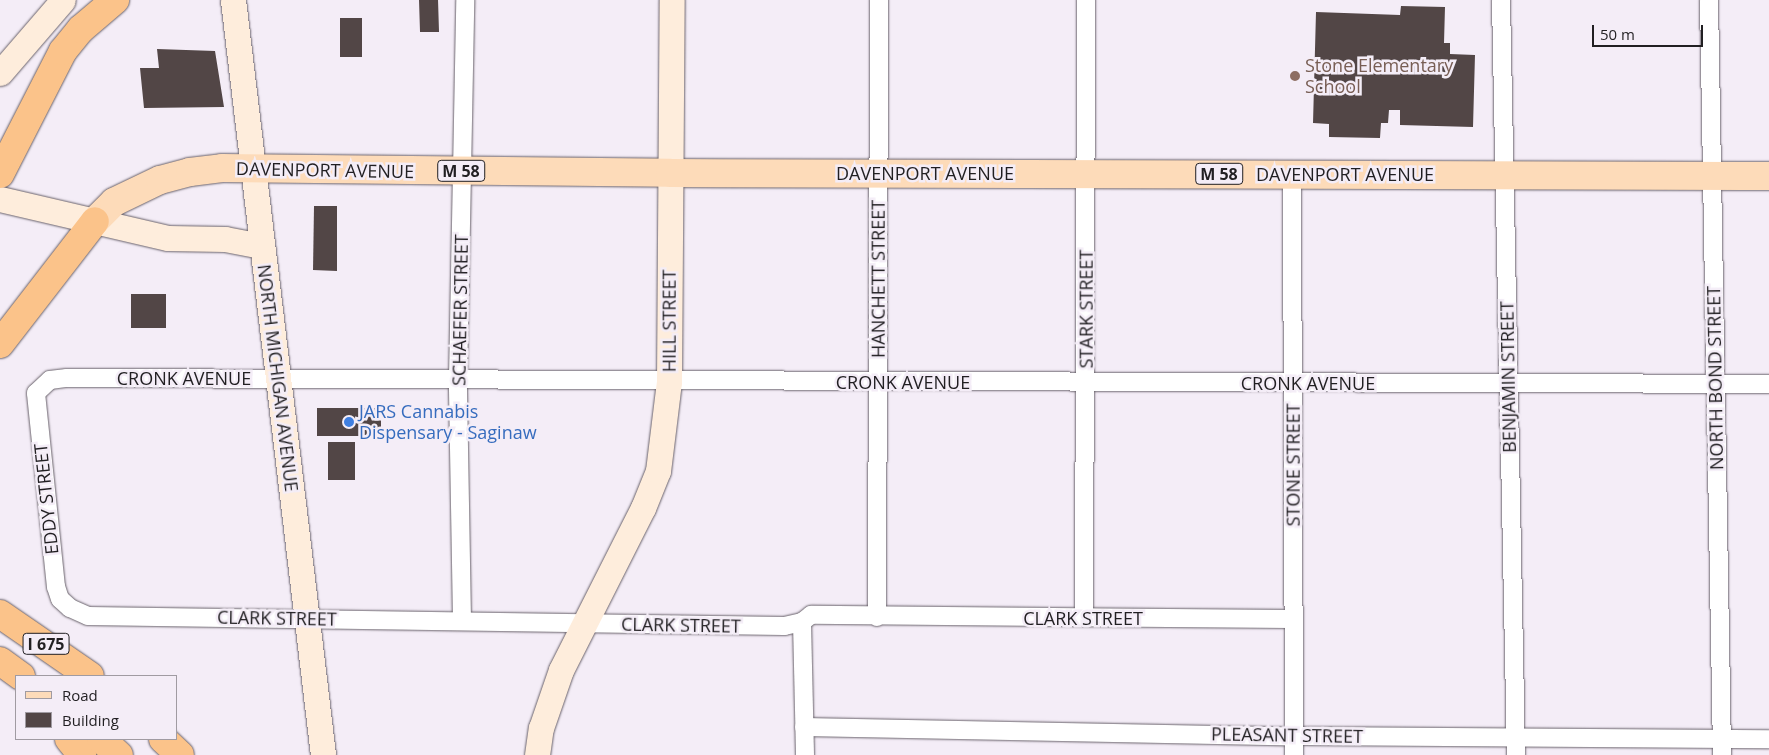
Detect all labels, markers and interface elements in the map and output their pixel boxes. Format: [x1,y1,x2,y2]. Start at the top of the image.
scale bar [1594,15,1705,47]
text: 50 m [1600,24,1635,44]
place label: Stone Elementary School [1305,55,1453,98]
marker: Stone Elementary School [1289,70,1301,82]
street label: DAVENPORT AVENUE [236,158,414,182]
road number: M 58 [436,158,486,185]
road number: M 58 [1194,160,1244,188]
street label: DAVENPORT AVENUE [836,162,1014,184]
street label: DAVENPORT AVENUE [1256,163,1434,185]
street label: HANCHETT STREET [867,200,889,358]
street label: SCHAEFER STREET [448,234,472,386]
street label: STARK STREET [1075,250,1097,368]
street label: NORTH MICHIGAN AVENUE [253,263,303,493]
street label: HILL STREET [658,270,680,372]
street label: NORTH BOND STREET [1703,286,1727,470]
street label: BENJAMIN STREET [1496,301,1520,453]
street label: CRONK AVENUE [117,367,251,389]
street label: CRONK AVENUE [836,371,970,393]
street label: CRONK AVENUE [1241,372,1375,394]
place label: JARS Cannabis Dispensary - Saginaw [359,401,537,444]
street label: STONE STREET [1282,404,1304,526]
marker: JARS Cannabis Dispensary - Saginaw [343,416,355,428]
street label: EDDY STREET [29,442,63,556]
street label: CLARK STREET [217,606,337,630]
street label: CLARK STREET [1023,607,1143,629]
street label: CLARK STREET [621,613,741,637]
road number: I 675 [22,630,70,658]
legend [15,675,178,740]
text: Road [62,685,98,705]
text: Building [62,710,119,730]
street label: PLEASANT STREET [1211,723,1363,747]

